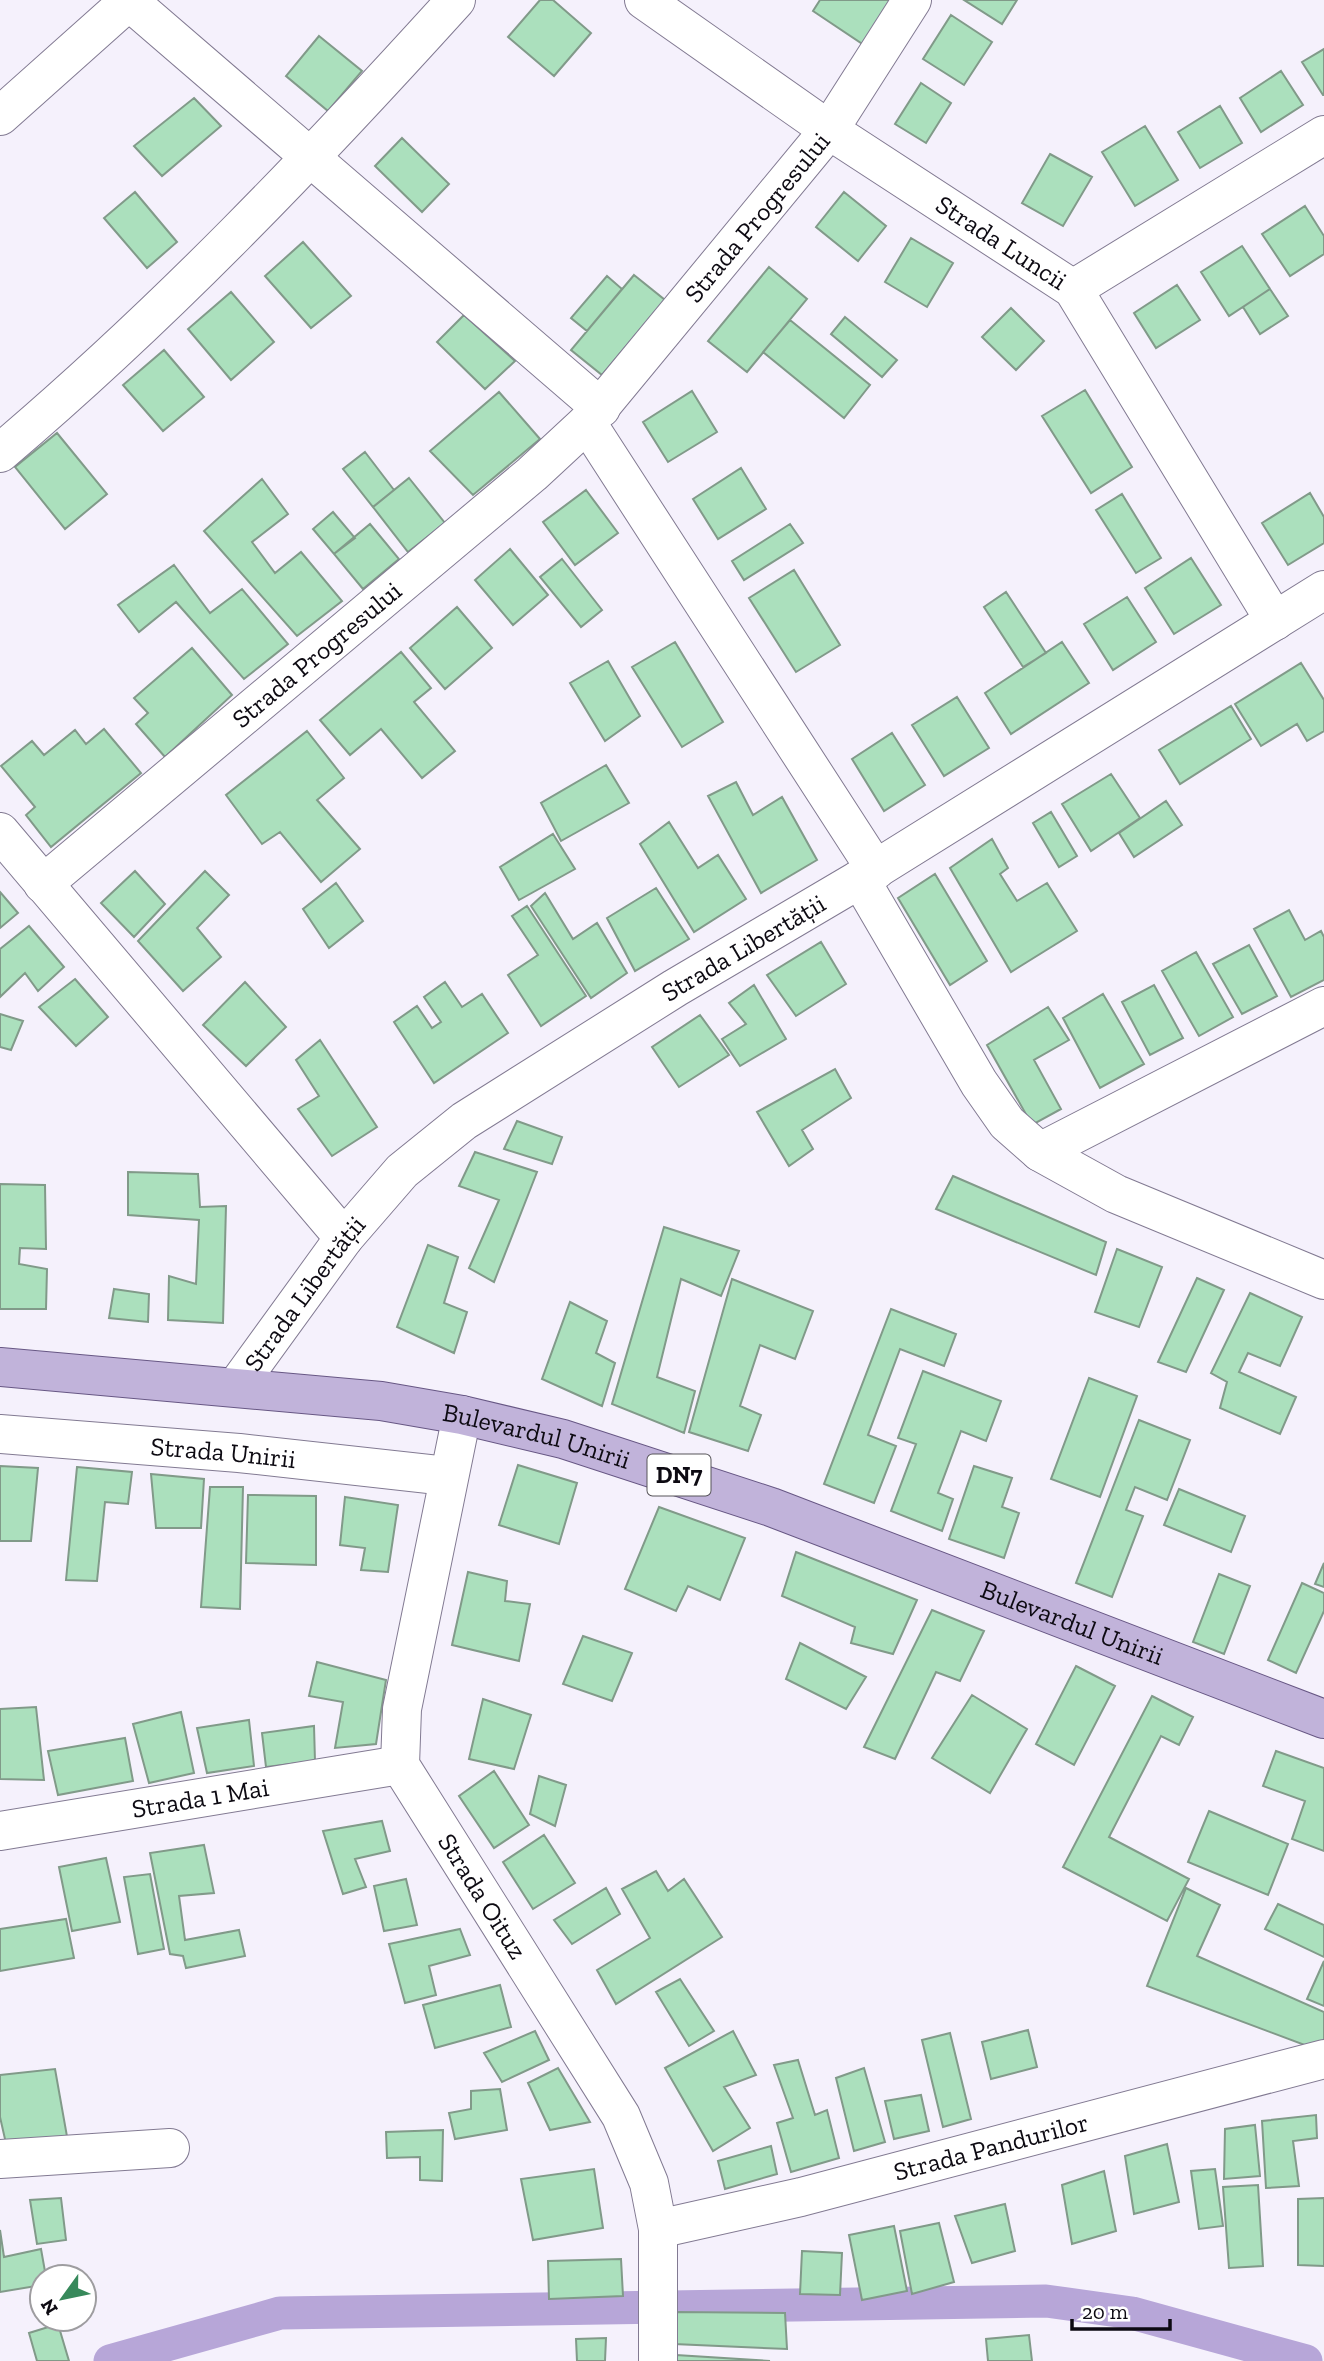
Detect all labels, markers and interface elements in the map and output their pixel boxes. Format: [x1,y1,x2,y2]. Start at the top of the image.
street label: Strada Progresului [677,126,837,309]
street label: Strada Luncii [930,188,1073,297]
street label: Strada Progresului [225,575,408,735]
street label: Strada Libertății [655,887,831,1008]
street label: Strada Libertății [237,1209,372,1377]
street label: Bulevardul Unirii [440,1396,635,1476]
street label: Strada Unirii [150,1430,297,1475]
road number: DN7 [648,1455,710,1496]
street label: Bulevardul Unirii [976,1573,1168,1672]
street label: Strada 1 Mai [130,1771,271,1825]
street label: Strada Oituz [431,1827,534,1965]
street label: Strada Pandurilor [890,2106,1092,2188]
north arrow [28,2263,98,2333]
scale bar [1072,2288,1170,2332]
text: N [36,2295,63,2319]
text: 20 m [1082,2299,1128,2324]

